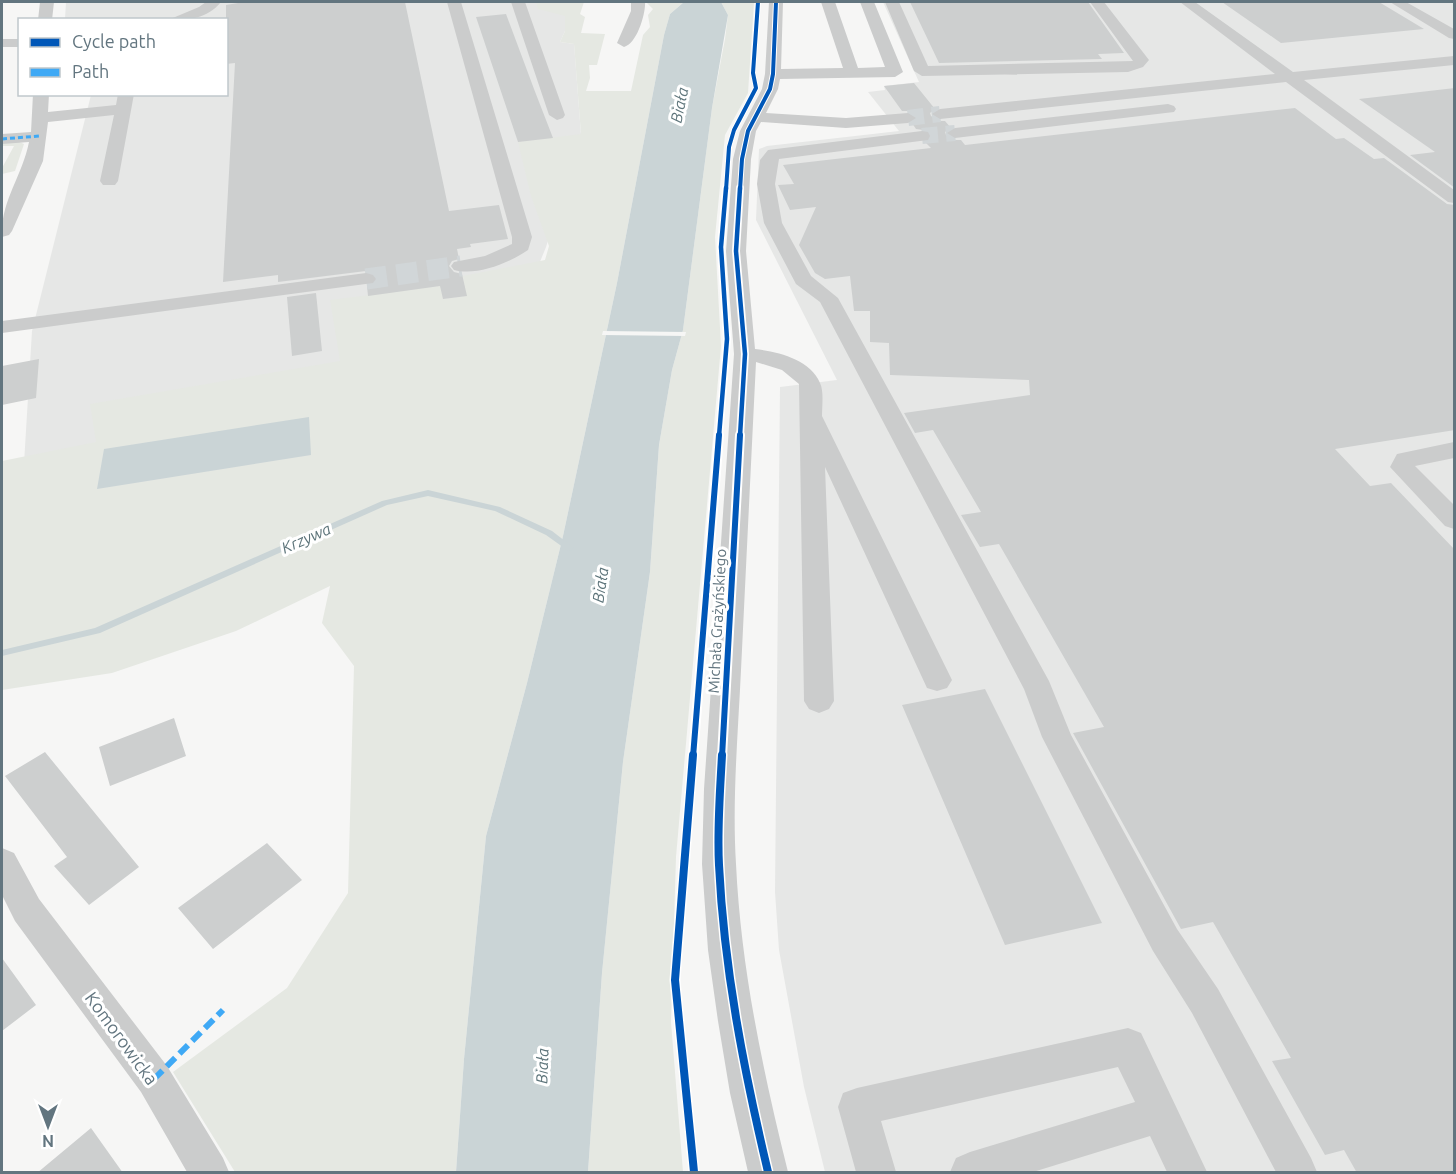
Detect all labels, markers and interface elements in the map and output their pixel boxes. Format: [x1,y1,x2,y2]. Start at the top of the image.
legend [18,18,228,96]
text: Cycle path [72,31,156,51]
text: Path [72,61,109,81]
water label: Biała [666,85,692,124]
water label: Krzywa [279,519,334,557]
street label: Michała Grażyńskiego [705,548,729,694]
water label: Biała [588,566,612,604]
street label: Komorowicka [82,988,162,1088]
water label: Biała [532,1047,552,1084]
north arrow [18,1096,78,1156]
text: N [42,1132,54,1150]

